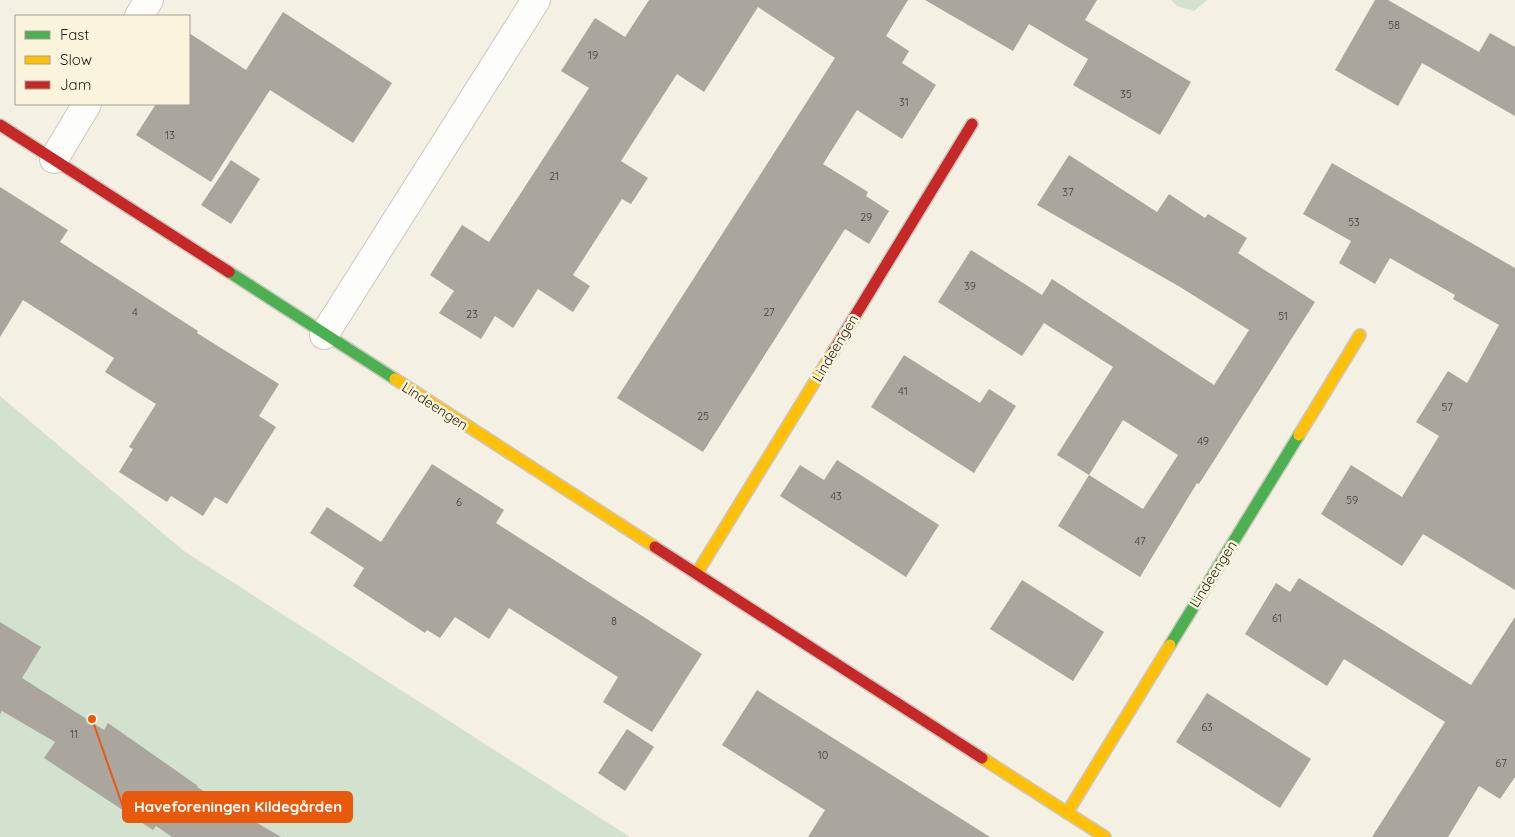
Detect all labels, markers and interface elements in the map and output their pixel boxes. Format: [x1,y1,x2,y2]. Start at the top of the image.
legend [15,15,190,105]
house number: 58 [1388,18,1400,32]
text: Fast [60,25,89,44]
house number: 19 [588,48,598,62]
text: Slow [60,50,92,69]
text: Jam [60,75,91,94]
house number: 35 [1120,87,1132,101]
house number: 31 [899,95,909,109]
house number: 13 [165,128,175,142]
house number: 21 [549,169,559,183]
house number: 37 [1062,185,1074,199]
house number: 29 [860,210,872,224]
house number: 53 [1348,215,1360,229]
house number: 39 [964,279,976,293]
house number: 4 [132,305,138,319]
house number: 27 [763,305,775,319]
house number: 23 [466,307,478,321]
house number: 51 [1278,309,1288,323]
street label: Lindeengen [808,311,862,385]
street label: Lindeengen [398,378,472,434]
house number: 41 [898,384,908,398]
house number: 57 [1441,400,1453,414]
house number: 25 [697,409,709,423]
house number: 49 [1197,434,1209,448]
house number: 43 [830,489,842,503]
house number: 59 [1346,493,1358,507]
house number: 6 [456,495,462,509]
house number: 47 [1134,534,1146,548]
street label: Lindeengen [1185,537,1241,611]
house number: 61 [1272,611,1282,625]
house number: 8 [611,614,617,628]
house number: 63 [1201,720,1213,734]
house number: 11 [70,727,78,741]
house number: 10 [818,748,828,762]
house number: 67 [1495,756,1507,770]
callout: Haveforeningen Kildegården [123,792,352,822]
text: Haveforeningen Kildegården [134,797,342,816]

